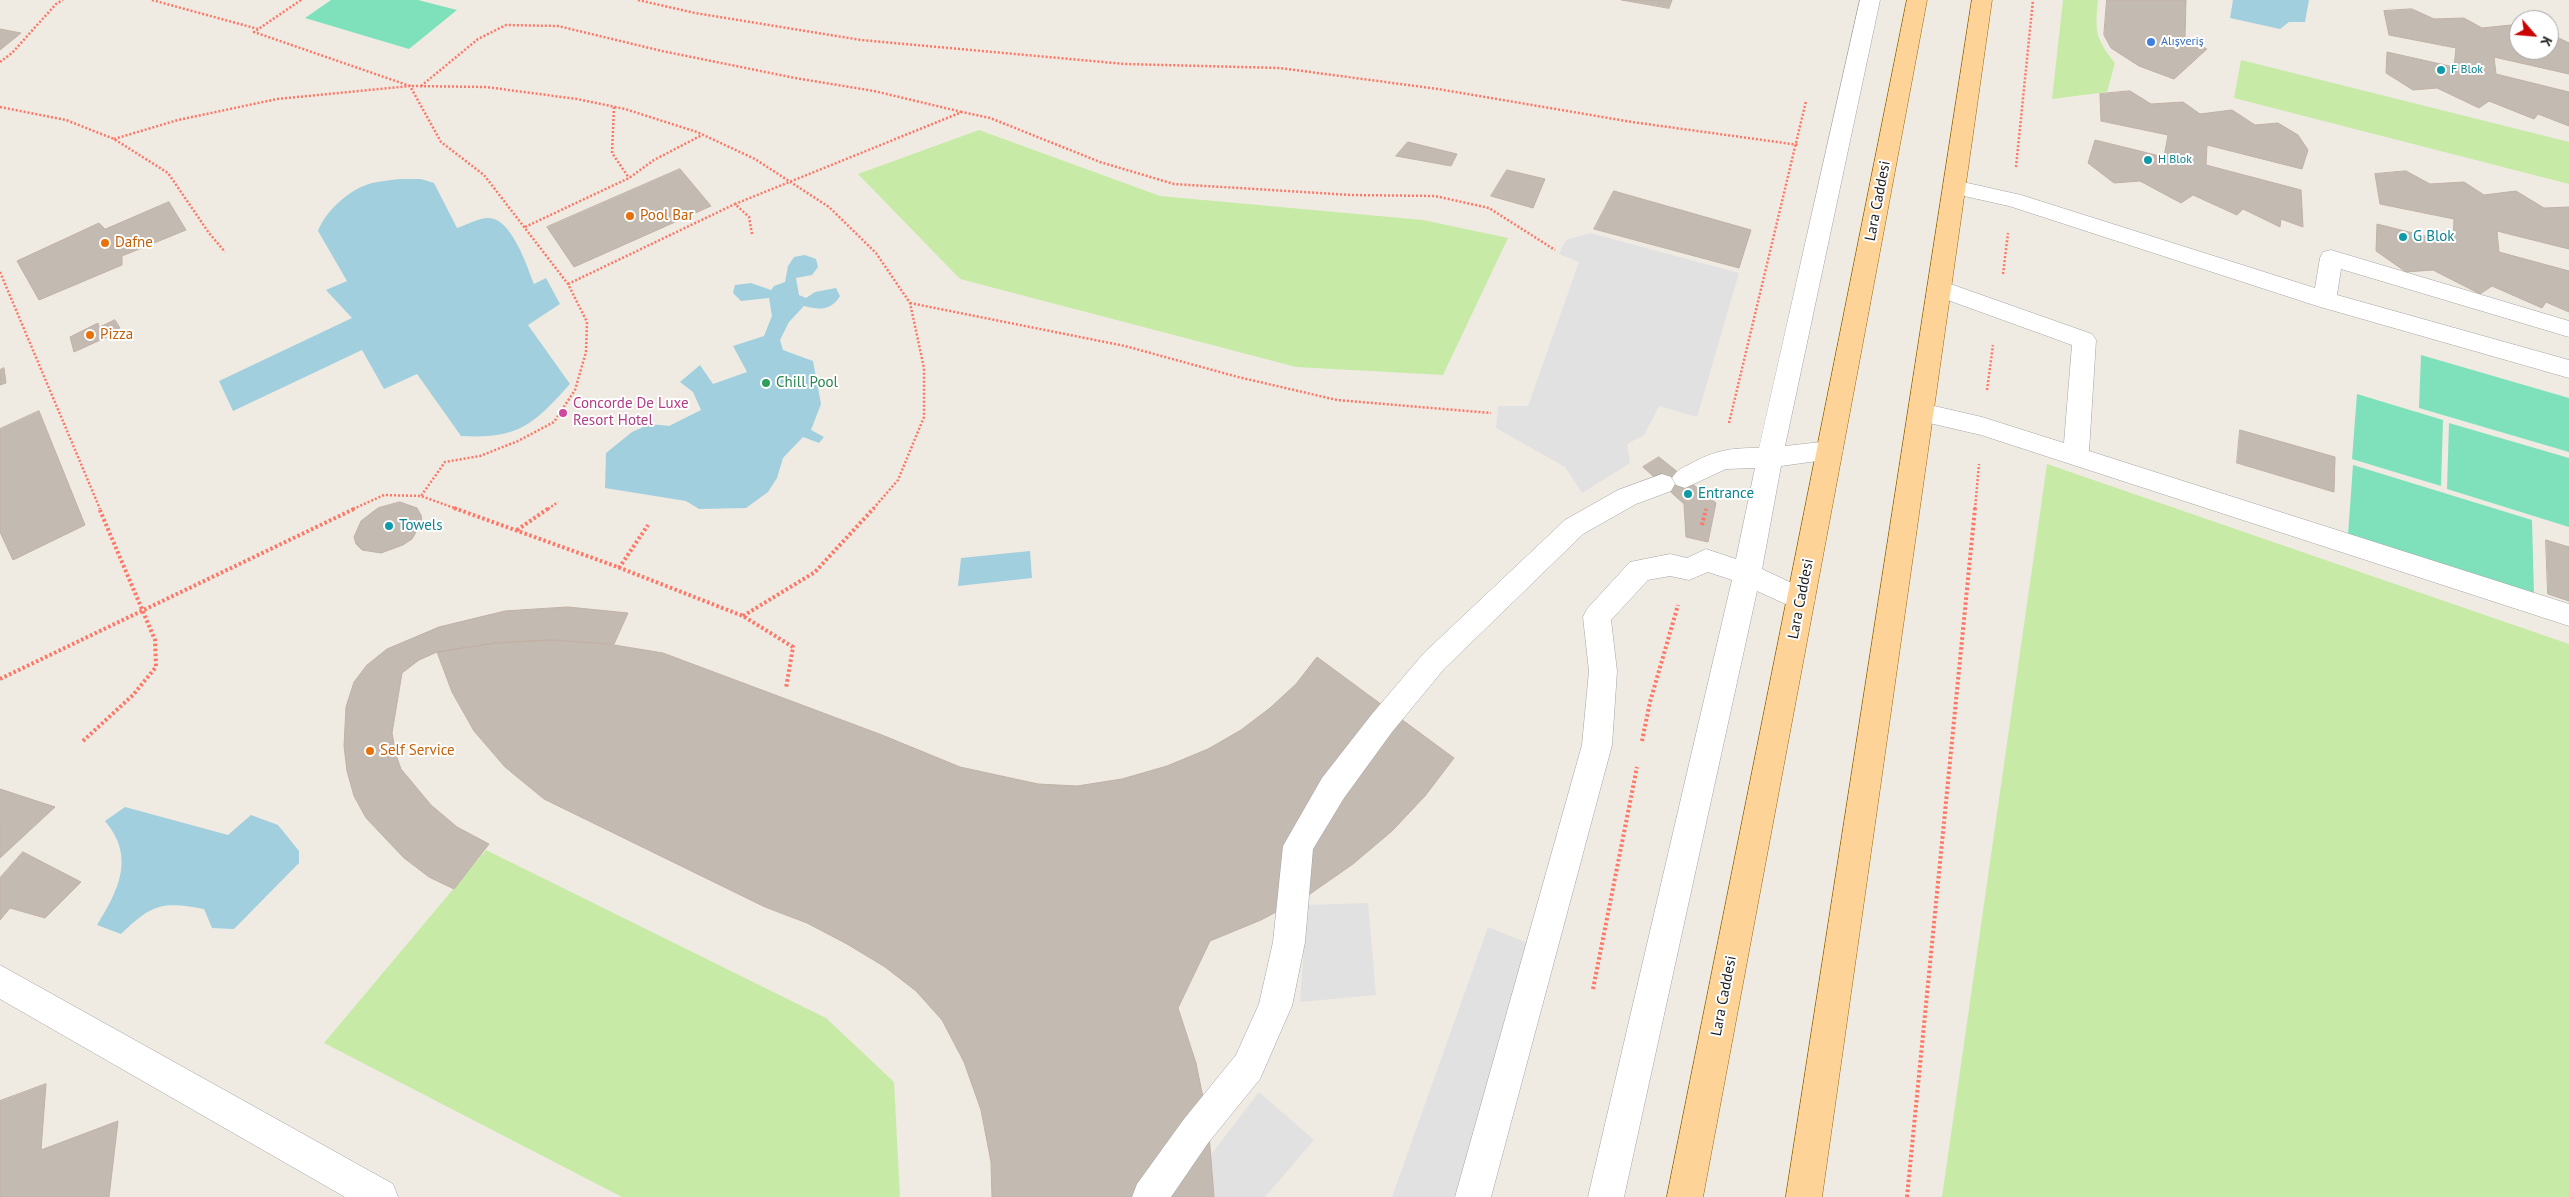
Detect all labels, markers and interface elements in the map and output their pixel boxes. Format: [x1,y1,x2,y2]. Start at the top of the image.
north arrow [2509,10,2559,60]
text: K [2536,33,2556,49]
place label: Alışveriş [2161,35,2204,49]
marker: Alışveriş [2145,36,2157,48]
place label: F Blok [2451,63,2483,77]
marker: F Blok [2435,64,2447,76]
place label: H Blok [2158,153,2192,167]
marker: H Blok [2142,154,2154,166]
street label: Lara Caddesi [1861,159,1895,243]
place label: Pool Bar [640,207,694,225]
marker: Pool Bar [624,210,636,222]
place label: G Blok [2413,228,2455,246]
marker: G Blok [2397,231,2409,243]
place label: Dafne [115,234,153,252]
marker: Dafne [99,237,111,249]
place label: Pizza [100,326,133,344]
marker: Pizza [84,329,96,341]
place label: Chill Pool [776,374,838,392]
marker: Chill Pool [760,377,772,389]
place label: Concorde De Luxe Resort Hotel [573,395,688,430]
marker: Concorde De Luxe Resort Hotel [557,407,569,419]
place label: Entrance [1698,485,1754,503]
marker: Entrance [1682,488,1694,500]
place label: Towels [399,517,442,535]
marker: Towels [383,520,395,532]
street label: Lara Caddesi [1784,557,1818,641]
place label: Self Service [380,742,455,760]
marker: Self Service [364,745,376,757]
street label: Lara Caddesi [1707,954,1741,1038]

